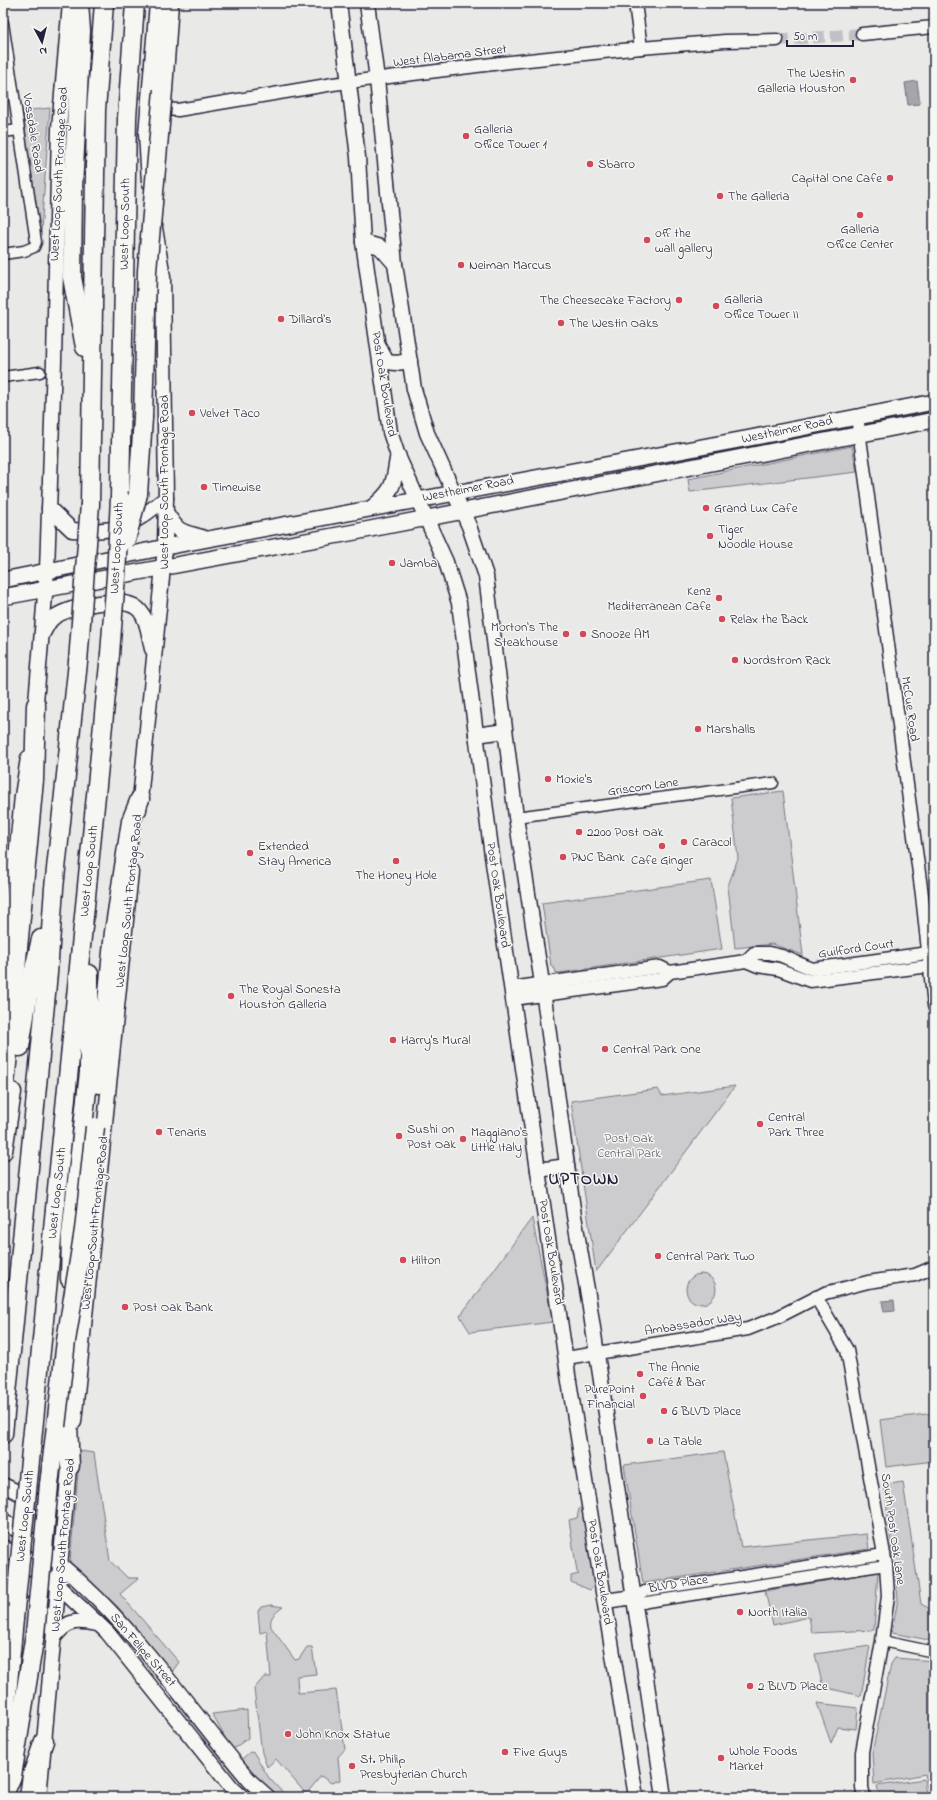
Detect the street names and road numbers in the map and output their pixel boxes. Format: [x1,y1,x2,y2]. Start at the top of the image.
street label: West Alabama Street [392,40,509,72]
street label: West Loop South Frontage Road [45,86,74,262]
street label: Vossdale Road [17,91,49,175]
street label: West Loop South [115,178,135,270]
street label: Post Oak Boulevard [366,330,402,439]
street label: West Loop South Frontage Road [155,394,175,569]
street label: Westheimer Road [740,411,835,449]
street label: Westheimer Road [421,471,516,507]
street label: West Loop South [105,502,129,594]
street label: McCue Road [896,675,924,743]
street label: Griscom Lane [606,773,680,801]
street label: West Loop South Frontage Road [110,813,149,989]
street label: West Loop South [75,824,103,918]
street label: Post Oak Boulevard [481,841,515,950]
street label: Guilford Court [817,934,896,964]
street label: West Loop South Frontage Road [76,1135,115,1311]
street label: West Loop South [43,1146,71,1240]
street label: Post Oak Boulevard [533,1198,569,1307]
street label: Ambassador Way [643,1307,743,1342]
street label: West Loop South Frontage Road [46,1457,81,1633]
street label: West Loop South [11,1469,39,1563]
street label: South Post Oak Lane [876,1472,910,1586]
street label: Post Oak Boulevard [582,1518,618,1627]
street label: BLVD Place [646,1570,709,1598]
street label: San Felipe Street [105,1609,181,1692]

